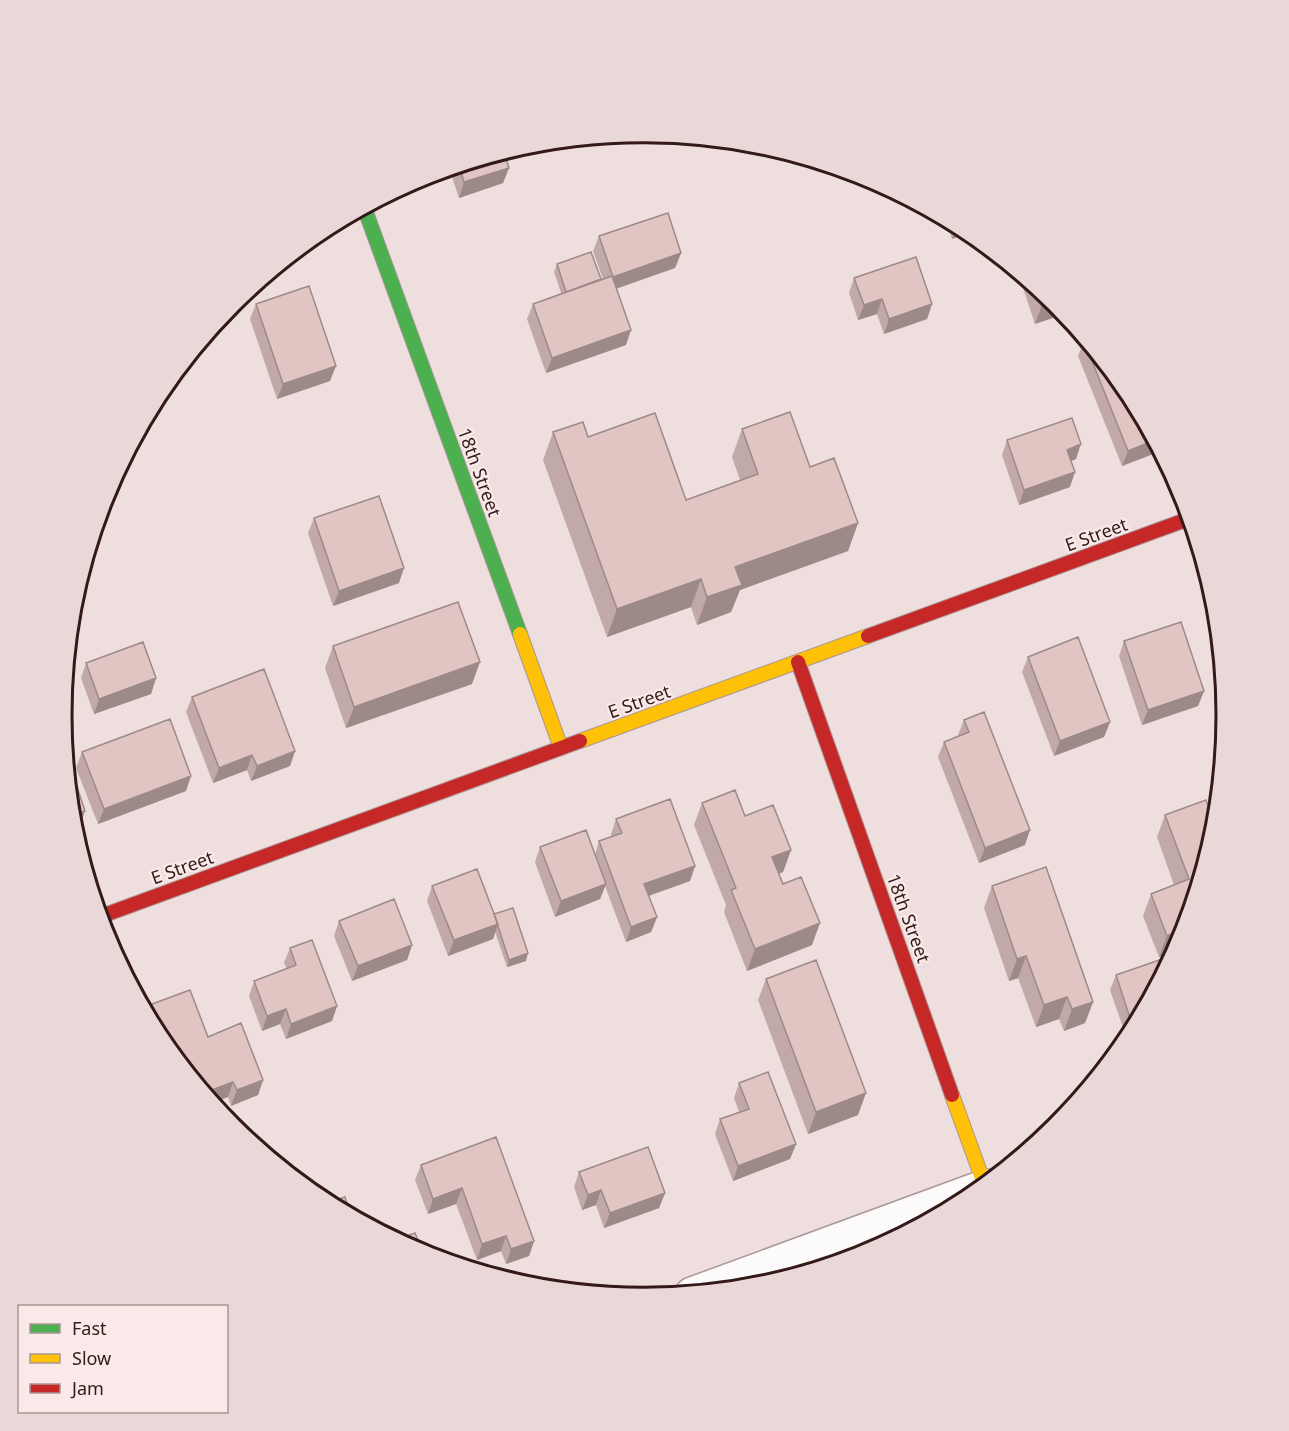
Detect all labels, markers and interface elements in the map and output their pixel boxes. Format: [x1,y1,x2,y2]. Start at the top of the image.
street label: 18th Street [453,424,507,520]
street label: E Street [1061,511,1131,556]
street label: E Street [604,678,674,723]
street label: E Street [147,844,217,889]
street label: 18th Street [882,870,936,966]
legend [18,1305,228,1413]
text: Fast [72,1316,107,1340]
text: Slow [72,1346,111,1370]
text: Jam [70,1376,104,1400]

